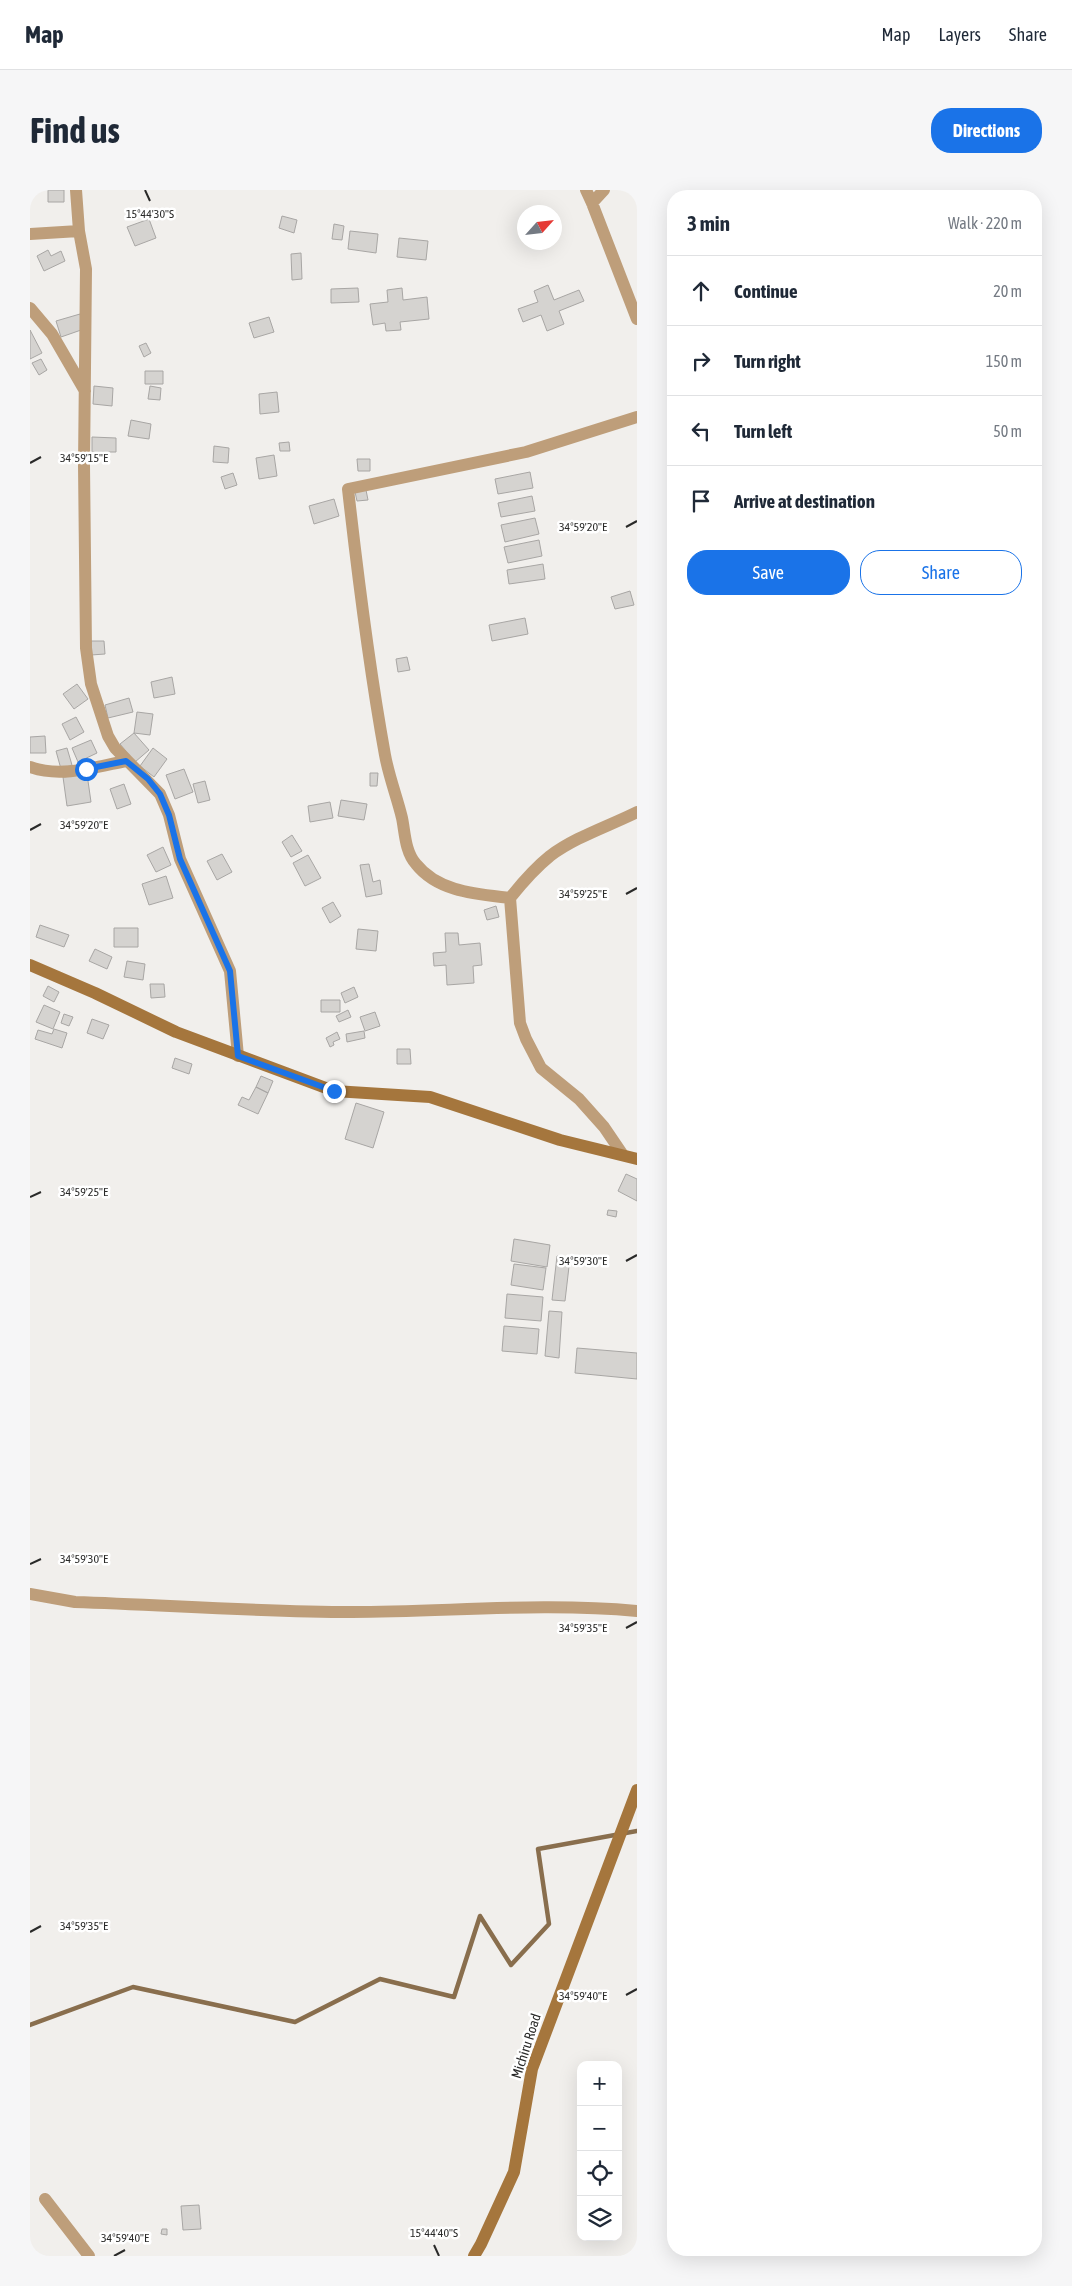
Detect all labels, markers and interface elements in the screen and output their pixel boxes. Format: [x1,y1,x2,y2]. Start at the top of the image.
text: Map [25,21,64,48]
text: Map [881,24,910,45]
text: Layers [938,24,981,45]
text: Share [1009,24,1047,45]
button: Directions [931,108,1042,153]
text: Find us [30,110,120,150]
north arrow [517,205,562,250]
text: 15°44'30"S [126,207,174,221]
text: 3 min [687,211,730,235]
text: Walk · 220 m [948,214,1022,232]
icon: ahead [687,277,715,305]
text: Continue [734,280,798,302]
text: 20 m [993,282,1022,300]
icon: right [687,347,715,375]
text: Turn right [734,350,801,372]
text: 150 m [986,352,1022,370]
icon: left [687,417,715,445]
text: Turn left [734,420,792,442]
text: 50 m [993,422,1022,440]
text: 34°59'15"E [60,451,108,465]
icon: arrive [687,487,715,515]
text: Arrive at destination [734,490,875,512]
text: 34°59'20"E [559,520,607,534]
button: Save [687,550,850,595]
button: Share [860,550,1022,595]
route start [75,758,98,781]
text: 34°59'20"E [60,818,108,832]
text: 34°59'25"E [559,887,607,901]
route end [323,1080,346,1103]
text: 34°59'25"E [60,1185,108,1199]
text: 34°59'30"E [559,1254,607,1268]
text: 34°59'30"E [60,1552,108,1566]
text: 34°59'35"E [559,1621,607,1635]
text: 34°59'35"E [60,1919,108,1933]
text: 34°59'40"E [559,1989,607,2003]
street label: Michiru Road [508,2012,544,2080]
map controls [577,2061,622,2241]
button: + [577,2061,622,2106]
button: − [577,2106,622,2151]
button: locate [577,2151,622,2196]
button: layers [577,2196,622,2241]
text: 15°44'40"S [410,2226,458,2240]
text: 34°59'40"E [101,2231,149,2245]

